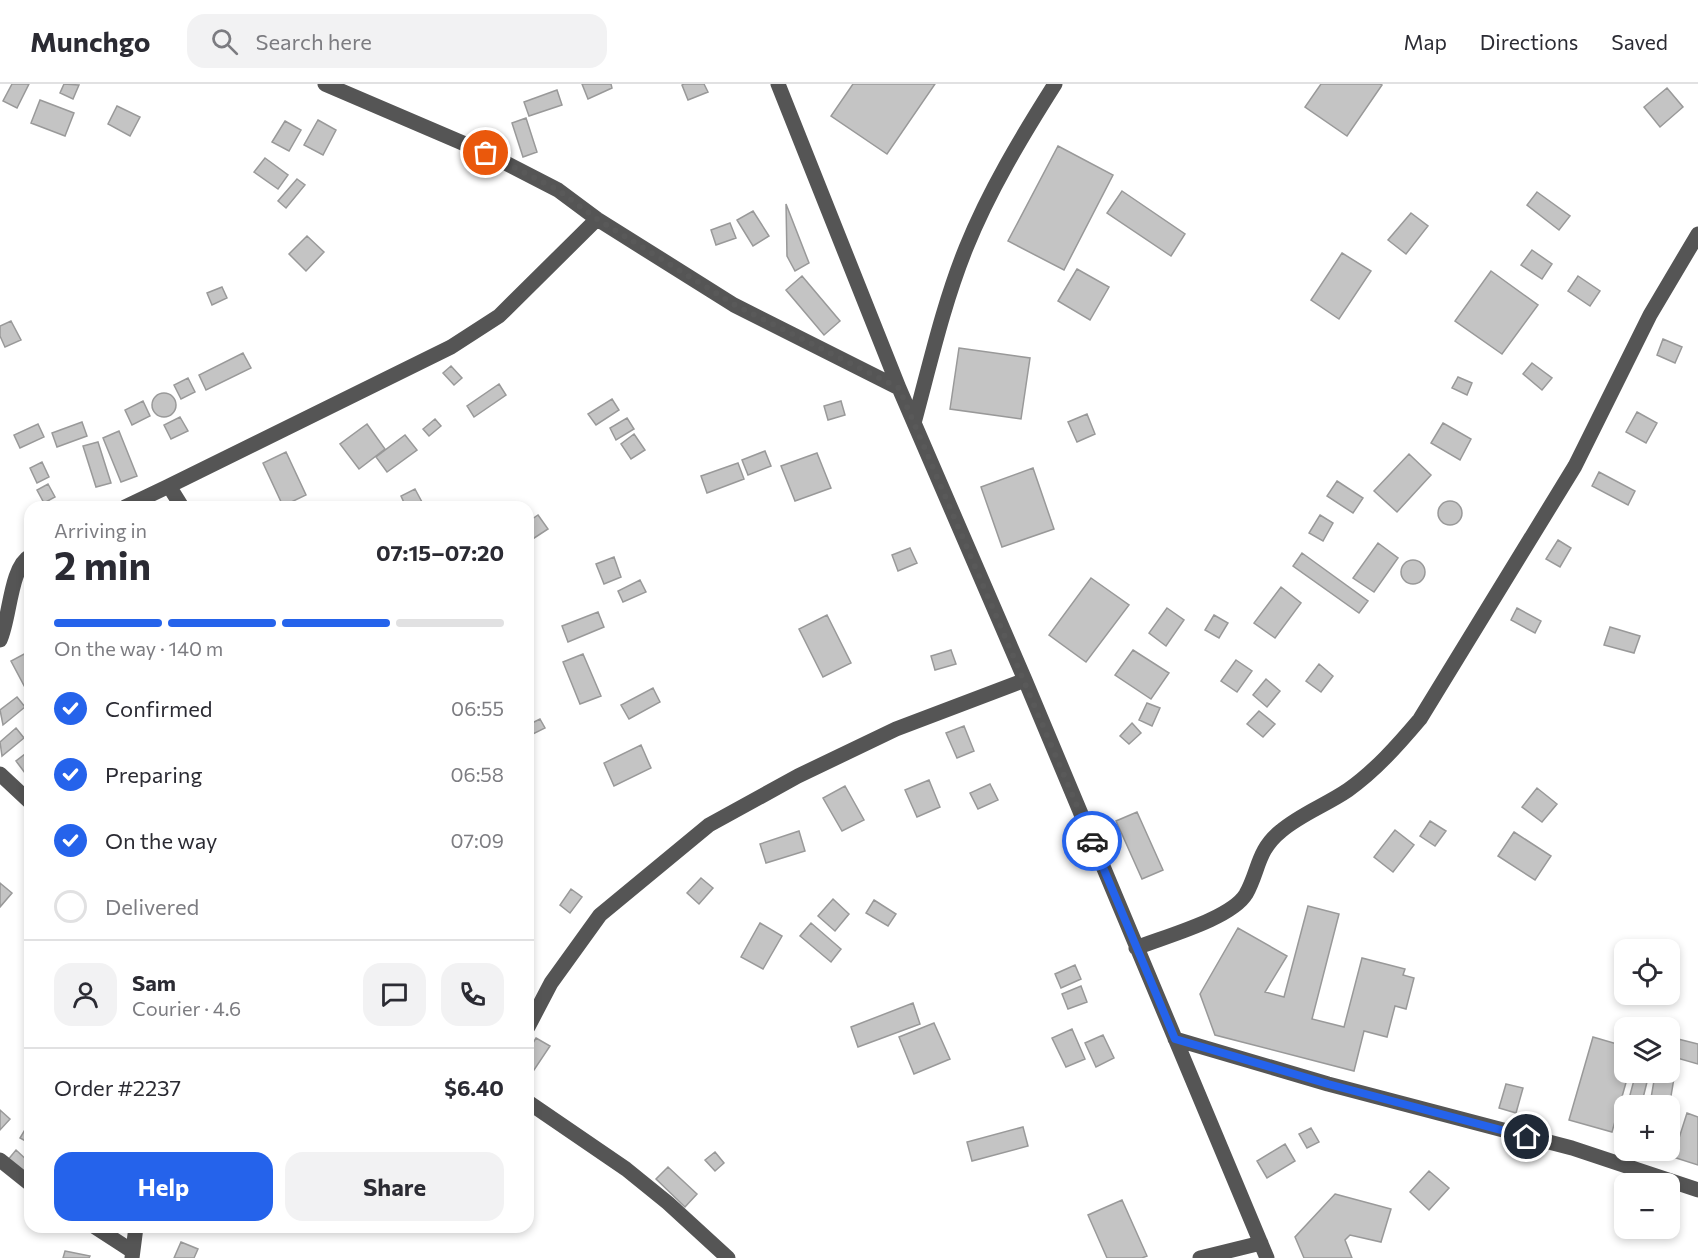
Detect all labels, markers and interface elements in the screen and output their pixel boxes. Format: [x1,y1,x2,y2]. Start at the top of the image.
search box [187,14,607,68]
text: Munchgo [30,24,151,58]
icon: search [208,25,241,58]
text: Search here [256,28,372,55]
text: Map [1404,29,1447,54]
text: Directions [1480,29,1578,54]
text: Saved [1611,29,1668,54]
pin [460,127,511,178]
icon: bag [469,136,502,169]
text: Arriving in [54,518,147,542]
text: 07:15–07:20 [376,539,504,566]
text: 2 min [54,540,151,588]
text: On the way · 140 m [54,636,223,660]
icon: check [54,692,87,725]
text: Confirmed [105,695,212,722]
text: 06:55 [451,696,504,720]
icon: check [54,758,87,791]
text: Preparing [105,761,202,788]
text: 06:58 [450,762,504,786]
courier [1062,811,1122,871]
icon: check [54,824,87,857]
icon: car [1076,825,1109,858]
text: On the way [105,827,217,854]
text: 07:09 [451,828,504,852]
text: Delivered [105,893,199,920]
map controls [1614,939,1680,1239]
button: locate [1614,939,1680,1005]
button: person [54,963,117,1026]
button: chat [363,963,426,1026]
button: phone [441,963,504,1026]
text: Sam [132,969,176,996]
text: Courier · 4.6 [132,996,241,1020]
button: layers [1614,1017,1680,1083]
text: Order #2237 [54,1074,181,1101]
text: $6.40 [444,1074,504,1101]
button: + [1614,1095,1680,1161]
pin [1501,1111,1552,1162]
icon: home [1510,1120,1543,1153]
button: Help [54,1152,273,1221]
button: Share [285,1152,504,1221]
button: − [1614,1173,1680,1239]

